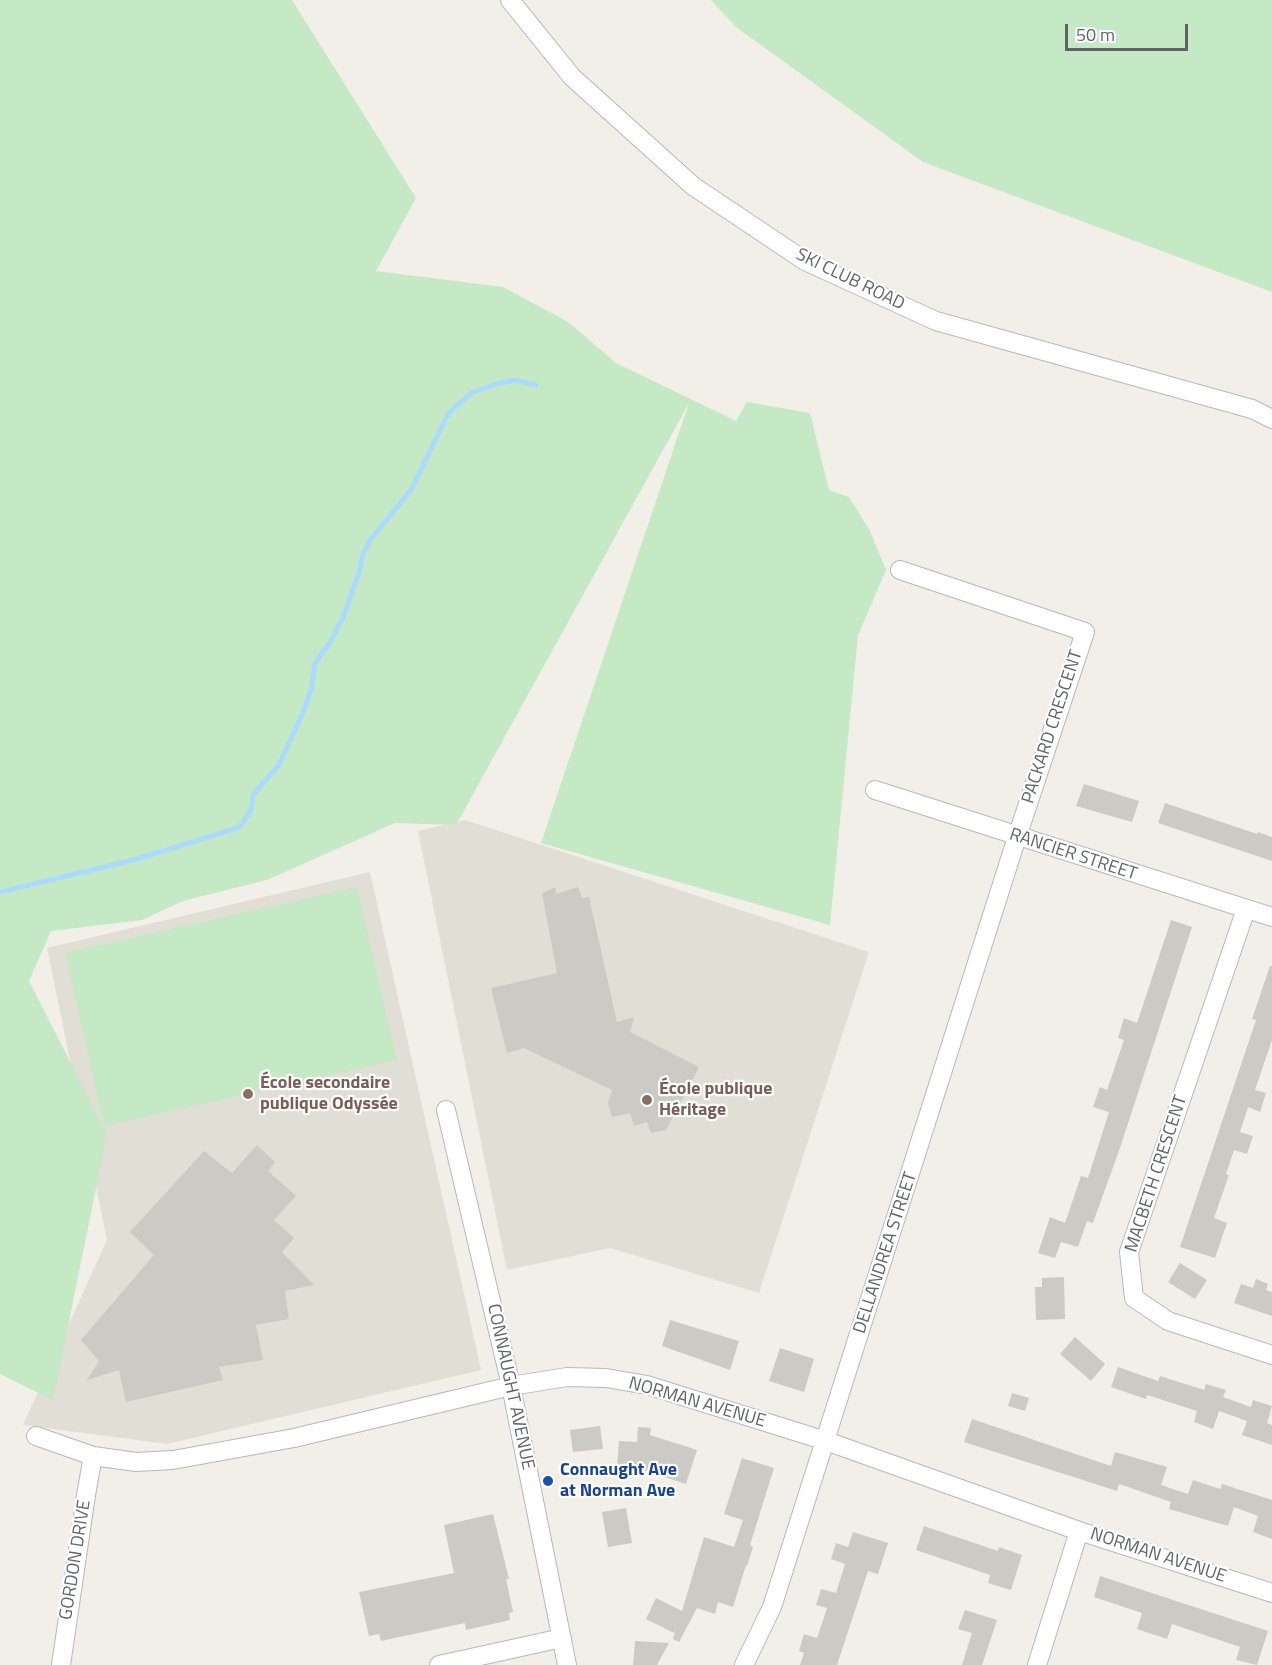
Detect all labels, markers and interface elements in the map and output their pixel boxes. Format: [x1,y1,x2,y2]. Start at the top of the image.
scale bar [1068,12,1191,50]
text: 50 m [1076,21,1115,48]
street label: SKI CLUB ROAD [792,244,908,316]
street label: PACKARD CRESCENT [1018,648,1088,806]
street label: RANCIER STREET [1007,824,1139,886]
place label: École secondaire publique Odyssée [260,1073,398,1116]
place label: École publique Héritage [659,1079,772,1122]
marker: École secondaire publique Odyssée [241,1087,255,1101]
marker: École publique Héritage [640,1093,654,1107]
street label: MACBETH CRESCENT [1121,1093,1193,1255]
street label: DELLANDREA STREET [850,1169,922,1337]
street label: CONNAUGHT AVENUE [482,1302,538,1472]
street label: NORMAN AVENUE [626,1373,768,1433]
place label: Connaught Ave at Norman Ave [560,1460,677,1502]
marker: Connaught Ave at Norman Ave [541,1474,555,1488]
street label: GORDON DRIVE [56,1498,96,1622]
street label: NORMAN AVENUE [1087,1524,1229,1588]

